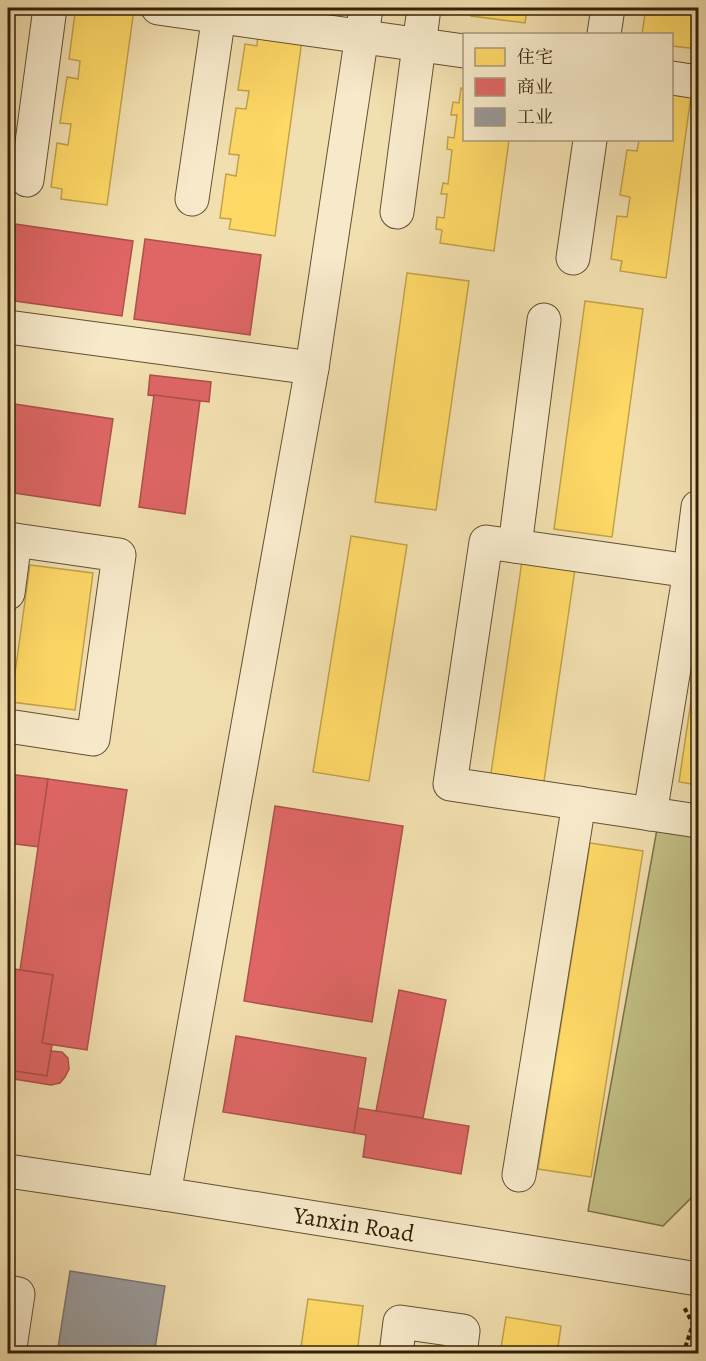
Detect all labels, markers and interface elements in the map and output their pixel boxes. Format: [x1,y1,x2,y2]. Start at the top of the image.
legend [463,33,673,141]
text: 住宅 [517,45,553,69]
text: 商业 [517,75,553,99]
text: 工业 [517,105,553,129]
street label: Yanxin Road [290,1199,417,1250]

